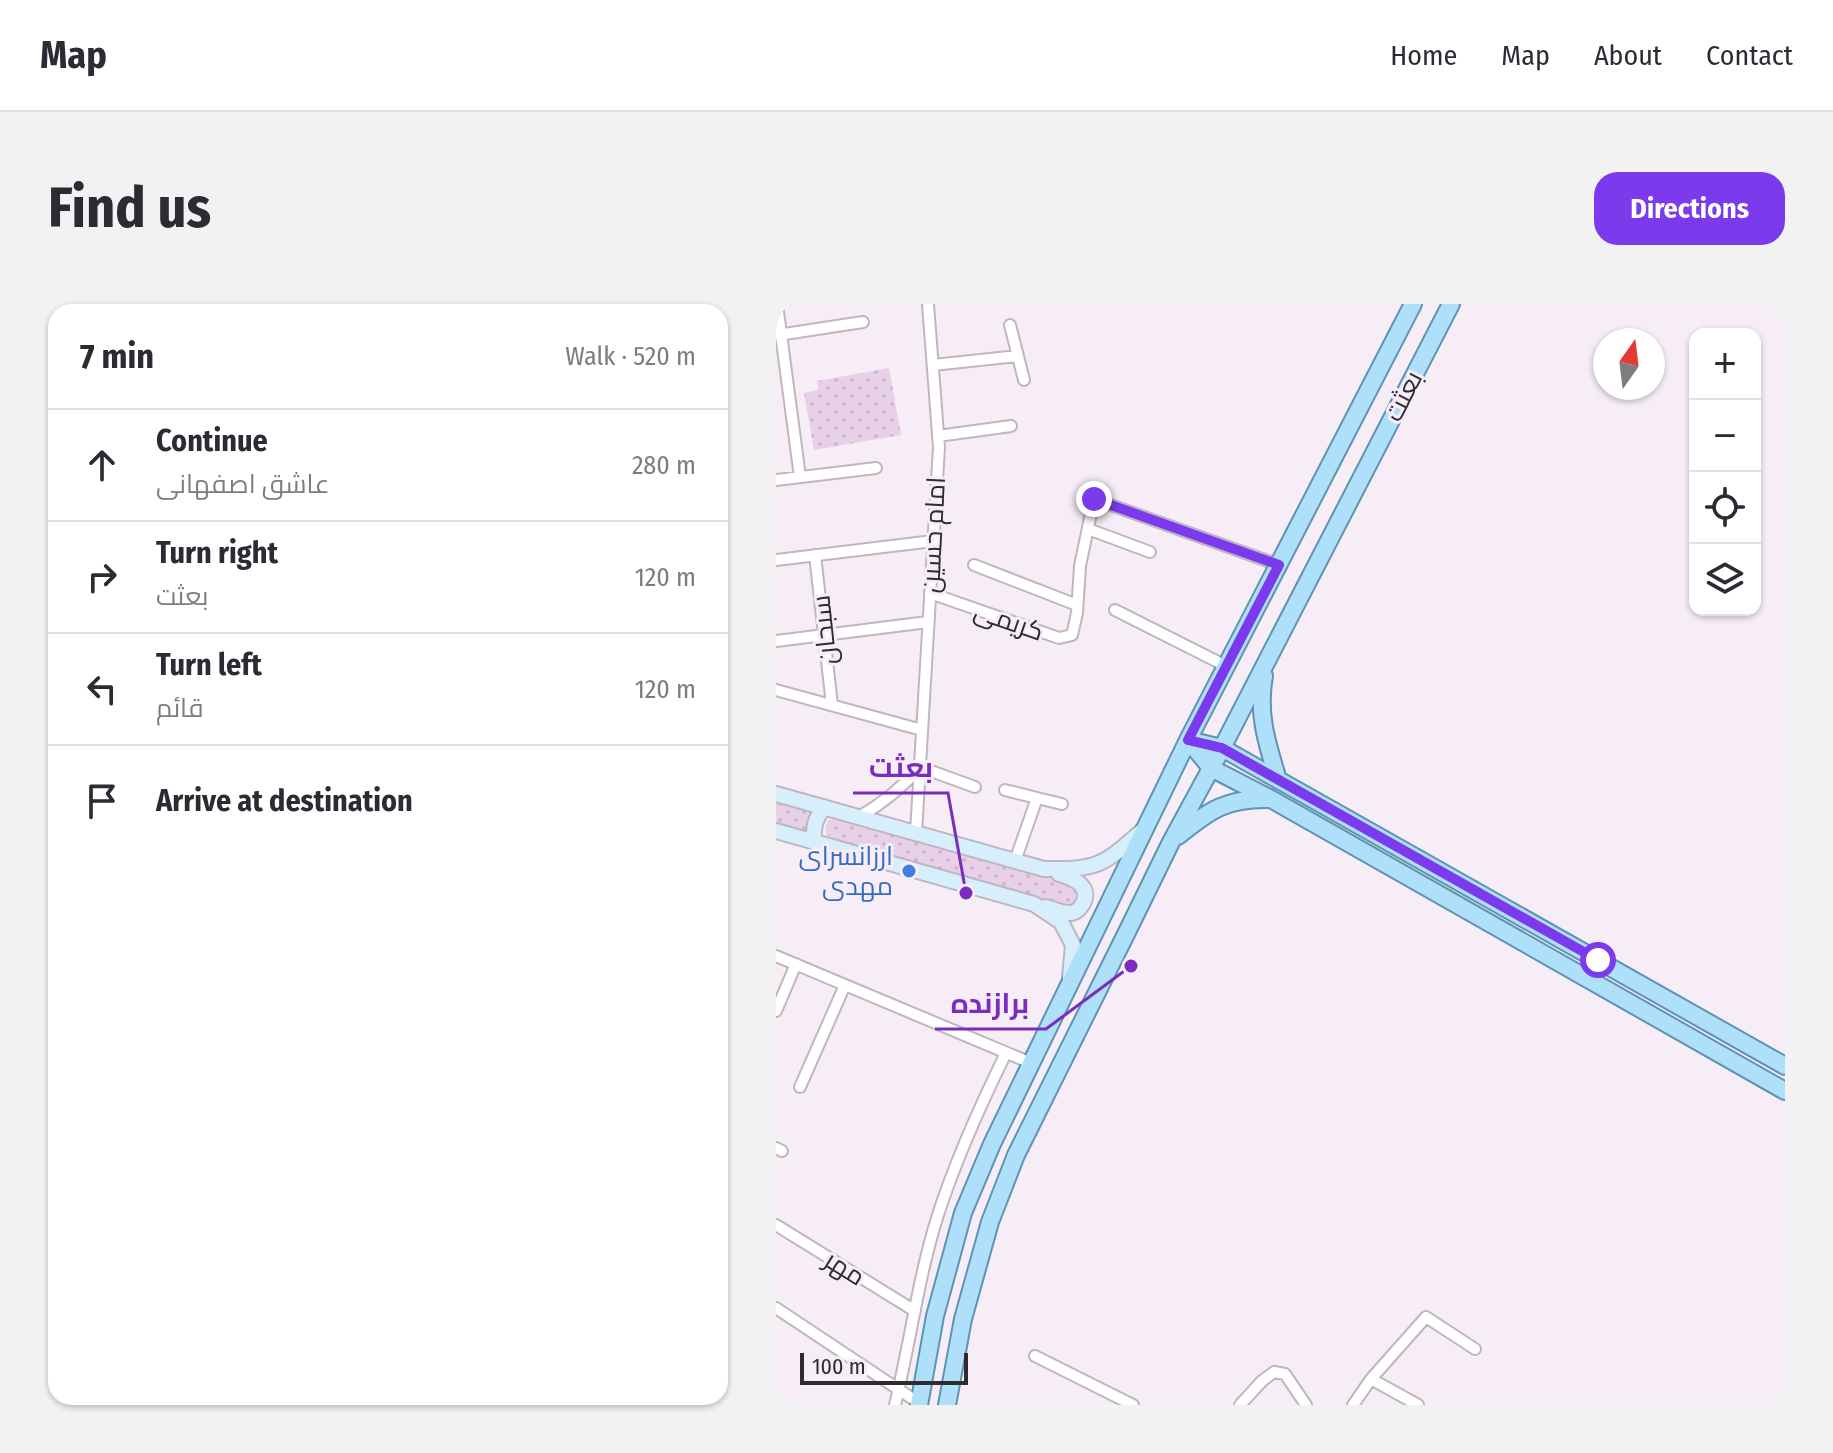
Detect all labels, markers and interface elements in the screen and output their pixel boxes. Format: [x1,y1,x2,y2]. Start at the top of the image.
text: Map [40,32,107,78]
text: Home [1390,39,1457,72]
text: Map [1501,39,1550,72]
text: About [1594,39,1662,72]
text: Contact [1706,39,1793,72]
button: Directions [1594,172,1785,245]
text: Find us [48,175,211,242]
north arrow [1593,328,1665,400]
map controls [1689,328,1761,616]
button: + [1689,328,1761,400]
text: 7 min [80,336,154,377]
text: Walk · 520 m [565,341,696,372]
street label: بعثت [1378,366,1429,427]
button: − [1689,400,1761,472]
text: Continue [156,423,268,459]
icon: ahead [80,443,124,487]
text: 280 m [632,450,696,481]
text: عاشق اصفهانی [156,469,330,500]
button: locate [1689,472,1761,544]
street label: امام حسین [915,476,954,594]
route end [1076,481,1112,517]
text: Turn right [156,535,278,571]
button: layers [1689,544,1761,616]
icon: right [80,555,124,599]
text: 120 m [635,562,696,593]
text: بعثت [156,581,208,612]
street label: سبحان [805,594,844,666]
street label: کریمی [970,595,1048,648]
text: Turn left [156,647,262,683]
icon: left [80,667,124,711]
text: 120 m [635,674,696,705]
text: قائم [156,693,204,724]
callout: بعثت [853,741,948,793]
text: بعثت [869,751,933,784]
icon: arrive [80,779,124,823]
text: Arrive at destination [156,783,413,819]
place label: ارزانسرای مهدی [798,841,893,902]
marker: ارزانسرای مهدی [900,862,918,880]
route start [1580,942,1616,978]
callout: برازنده [935,977,1046,1029]
text: برازنده [951,987,1029,1020]
street label: مهر [817,1243,871,1293]
scale bar [800,1349,968,1385]
text: 100 m [812,1353,866,1380]

